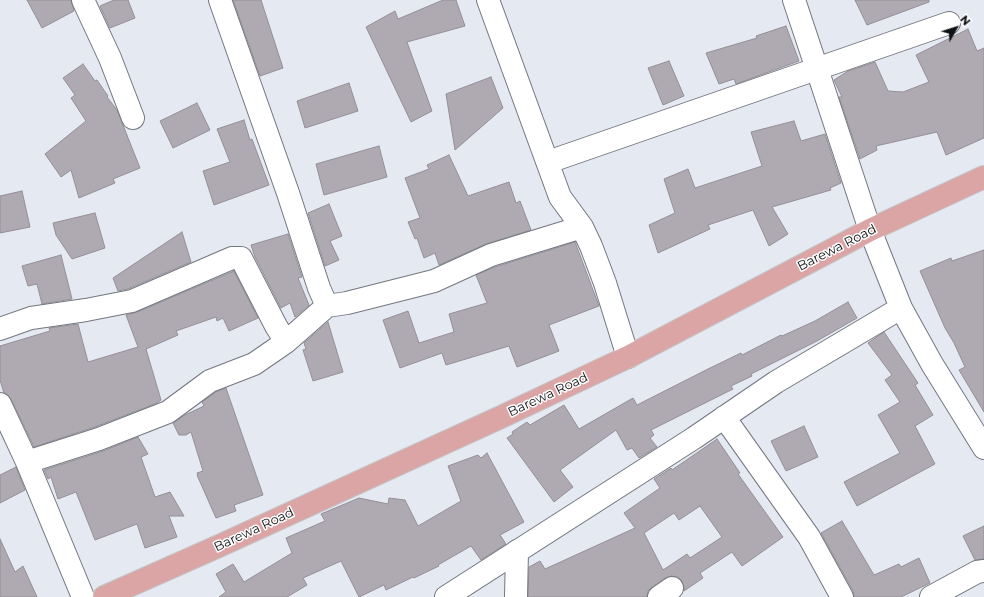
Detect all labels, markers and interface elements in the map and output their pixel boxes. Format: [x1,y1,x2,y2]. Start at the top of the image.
north arrow [936,8,976,48]
text: N [957,13,974,28]
street label: Barewa Road [795,221,879,275]
street label: Barewa Road [506,370,590,420]
street label: Barewa Road [212,505,296,555]

